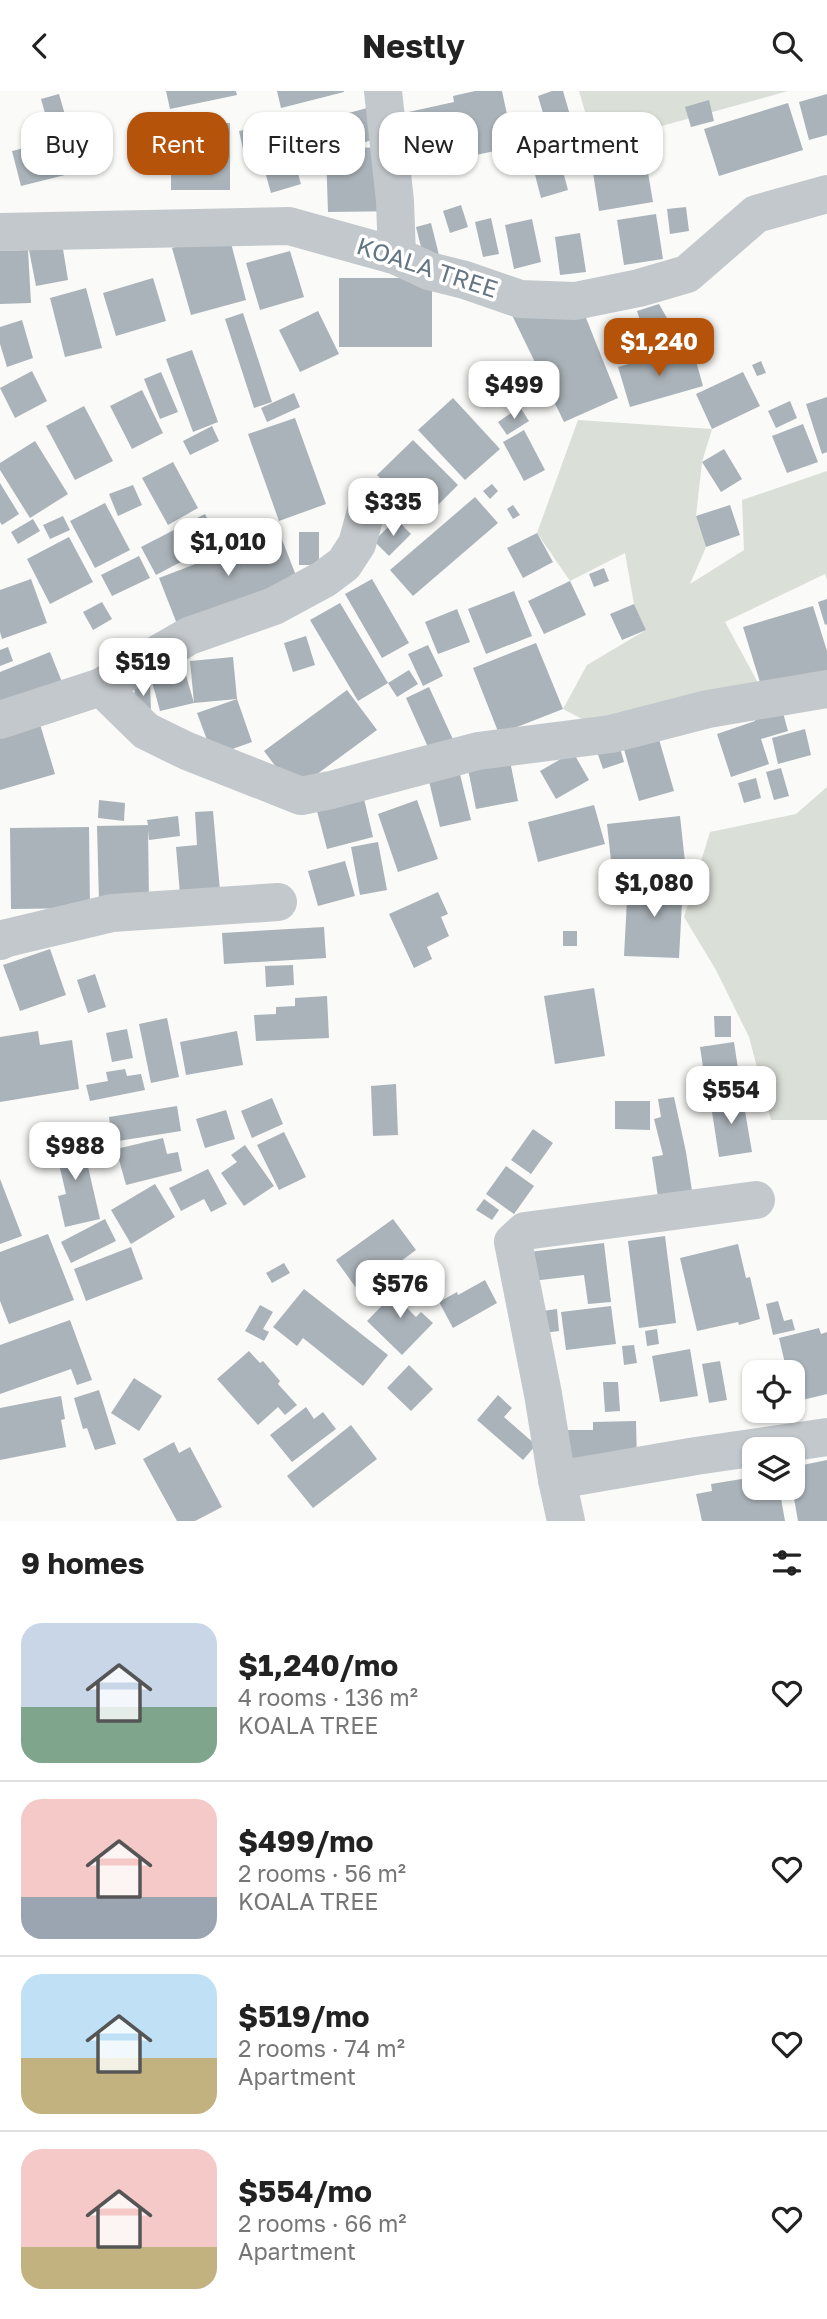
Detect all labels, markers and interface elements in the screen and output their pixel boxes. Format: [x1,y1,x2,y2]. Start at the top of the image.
icon: back [21,27,59,65]
text: Nestly [362,27,465,65]
icon: search [768,27,806,65]
chip: Buy [21,112,113,175]
chip: Rent [127,112,229,175]
chip: Filters [243,112,365,175]
chip: New [379,112,478,175]
chip: Apartment [492,112,663,175]
street label: KOALA TREE [353,230,502,303]
pin: $1,240 [602,319,716,378]
text: $1,240 [620,327,698,355]
pin: $499 [473,361,555,421]
text: $499 [485,370,544,398]
pin: $335 [352,479,434,538]
text: $335 [364,487,422,515]
pin: $1,010 [171,519,285,578]
text: $1,010 [190,527,266,555]
pin: $519 [102,639,184,698]
text: $519 [115,647,171,675]
pin: $1,080 [597,859,711,919]
text: $1,080 [614,868,694,896]
pin: $554 [690,1067,772,1126]
text: $554 [702,1075,760,1103]
pin: $988 [34,1123,116,1182]
text: $988 [45,1131,105,1159]
pin: $576 [359,1261,441,1320]
text: $576 [372,1269,428,1297]
map controls [742,1360,805,1500]
button: locate [742,1360,805,1423]
button: layers [742,1437,805,1500]
icon: filters [768,1544,806,1582]
text: 9 homes [21,1545,144,1581]
text: $1,240/mo [238,1647,398,1683]
icon: home [77,1651,161,1735]
icon: heart [768,1674,806,1712]
text: 4 rooms · 136 m² [238,1683,418,1711]
text: KOALA TREE [238,1711,378,1739]
text: $499/mo [238,1823,374,1859]
icon: home [77,1827,161,1911]
icon: heart [768,1850,806,1888]
text: 2 rooms · 56 m² [238,1859,406,1887]
text: KOALA TREE [238,1887,378,1915]
text: $519/mo [238,1998,370,2034]
icon: home [77,2002,161,2086]
icon: heart [768,2025,806,2063]
text: 2 rooms · 74 m² [238,2034,405,2062]
text: Apartment [238,2062,356,2090]
text: $554/mo [238,2173,372,2209]
icon: home [77,2177,161,2261]
icon: heart [768,2200,806,2238]
text: 2 rooms · 66 m² [238,2209,407,2237]
text: Apartment [238,2237,356,2265]

